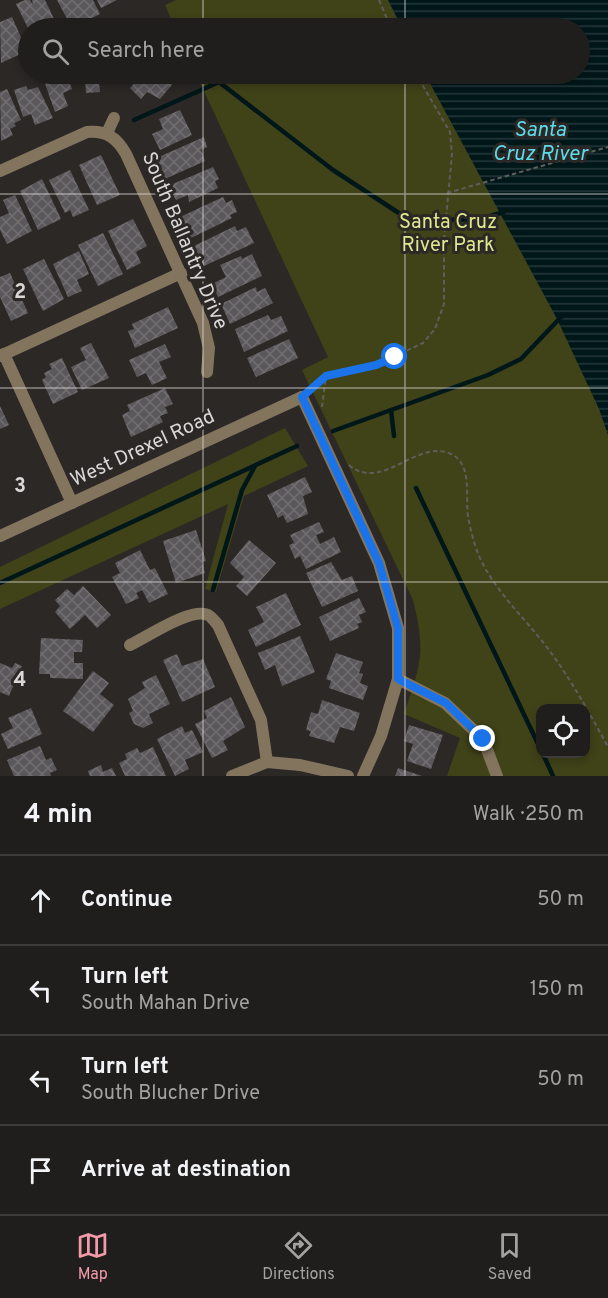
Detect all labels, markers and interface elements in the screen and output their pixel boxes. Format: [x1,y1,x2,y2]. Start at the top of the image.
search box [18,18,590,84]
icon: search [39,35,72,68]
text: Search here [87,38,205,65]
water label: Santa Cruz River [493,117,589,168]
street label: South Ballantry Drive [135,148,233,334]
park label: Santa Cruz River Park [399,210,497,259]
text: 2 [14,280,26,306]
route start [381,343,407,369]
street label: West Drexel Road [67,404,219,494]
text: 3 [14,474,26,500]
text: 4 [14,668,26,694]
map controls [536,704,590,758]
button: locate [536,704,590,758]
route end [469,725,495,751]
text: 4 min [24,799,93,832]
text: Walk · 250 m [473,802,584,828]
icon: ahead [24,884,57,917]
text: Continue [81,887,172,914]
text: 50 m [537,887,584,913]
text: Turn left [81,964,169,991]
icon: left [24,974,57,1007]
text: 150 m [530,977,584,1003]
text: South Mahan Drive [81,991,250,1017]
text: Turn left [81,1054,169,1081]
icon: left [24,1064,57,1097]
text: 50 m [537,1067,584,1093]
text: South Blucher Drive [81,1081,260,1107]
icon: arrive [24,1154,57,1187]
text: Arrive at destination [81,1157,291,1184]
tab: Map [76,1229,109,1285]
tab: Directions [262,1229,335,1285]
tab: Saved [488,1229,532,1285]

